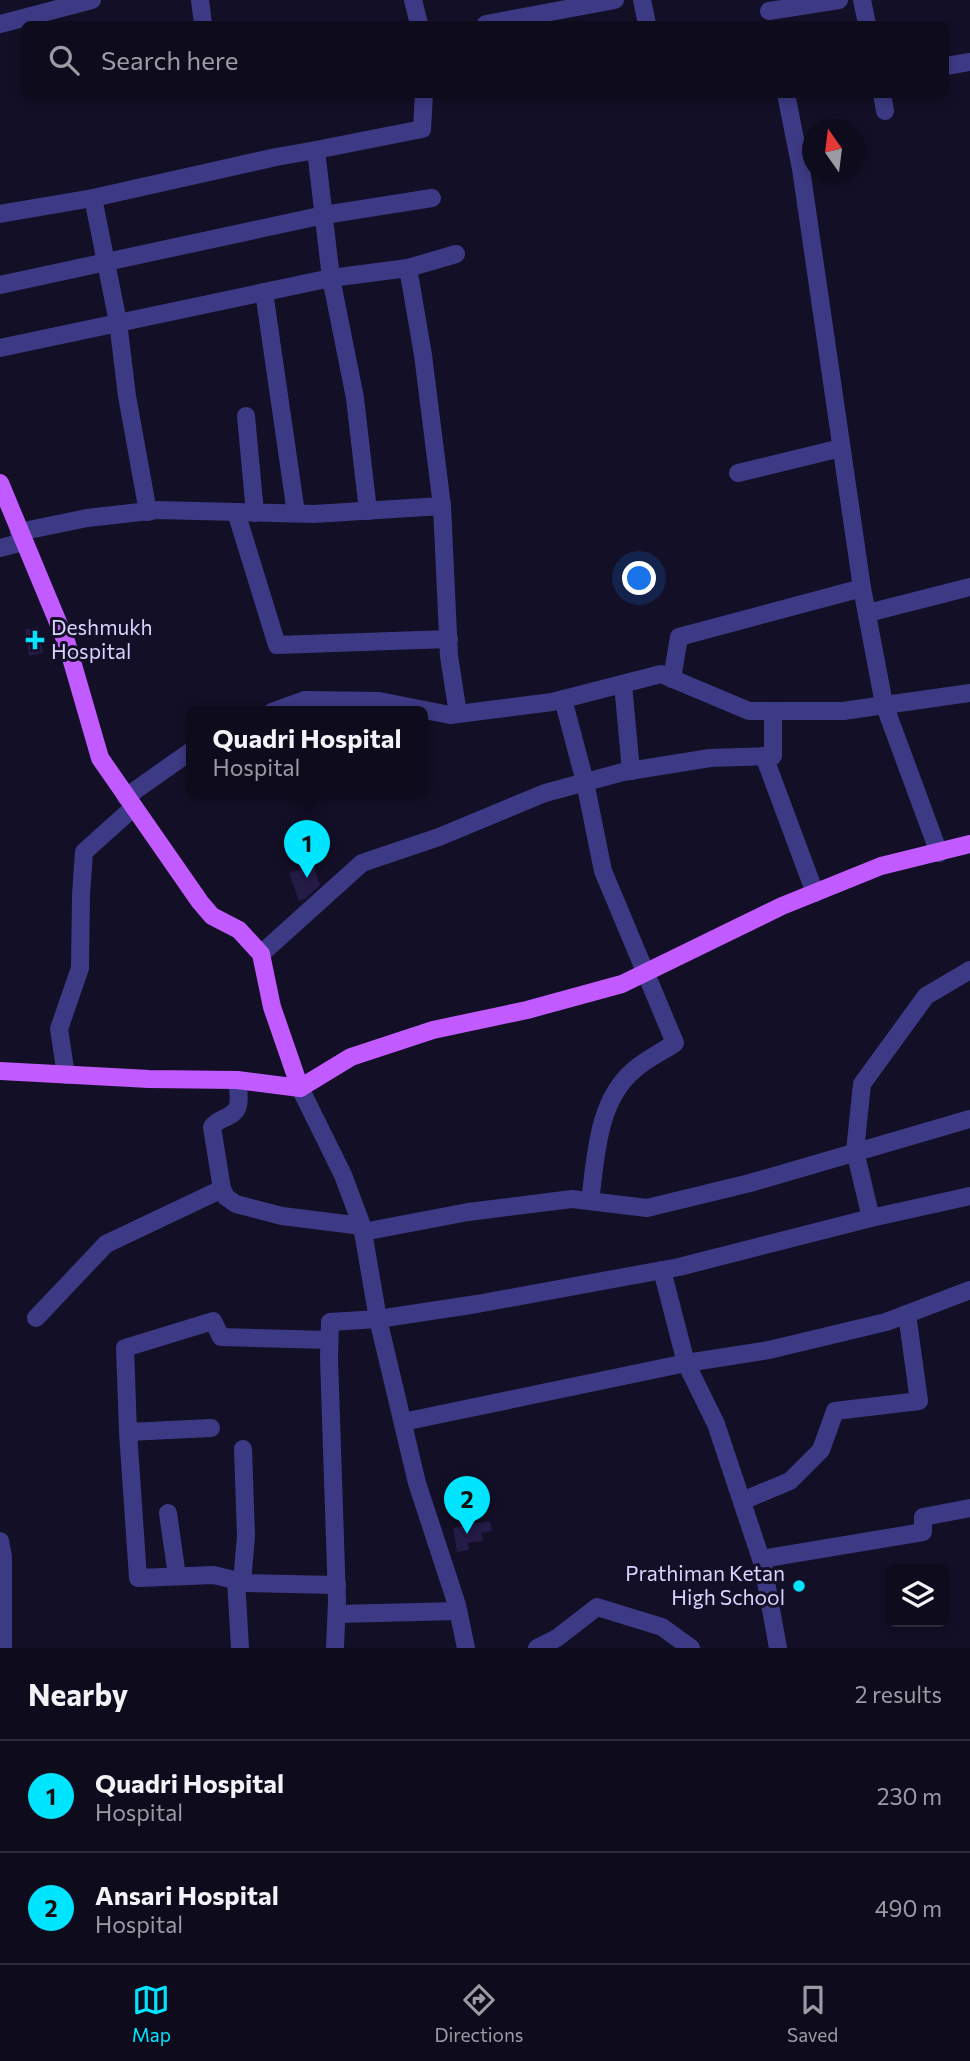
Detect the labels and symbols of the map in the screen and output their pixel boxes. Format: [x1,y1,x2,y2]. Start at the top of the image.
north arrow [802,119,865,182]
your location [622,561,656,595]
place label: Deshmukh Hospital [51,614,153,663]
marker: Deshmukh Hospital [25,630,45,650]
pin: 1 [284,820,330,878]
pin: 2 [444,1476,490,1534]
place label: Prathiman Ketan High School [625,1560,785,1609]
marker: Prathiman Ketan High School [791,1578,807,1594]

